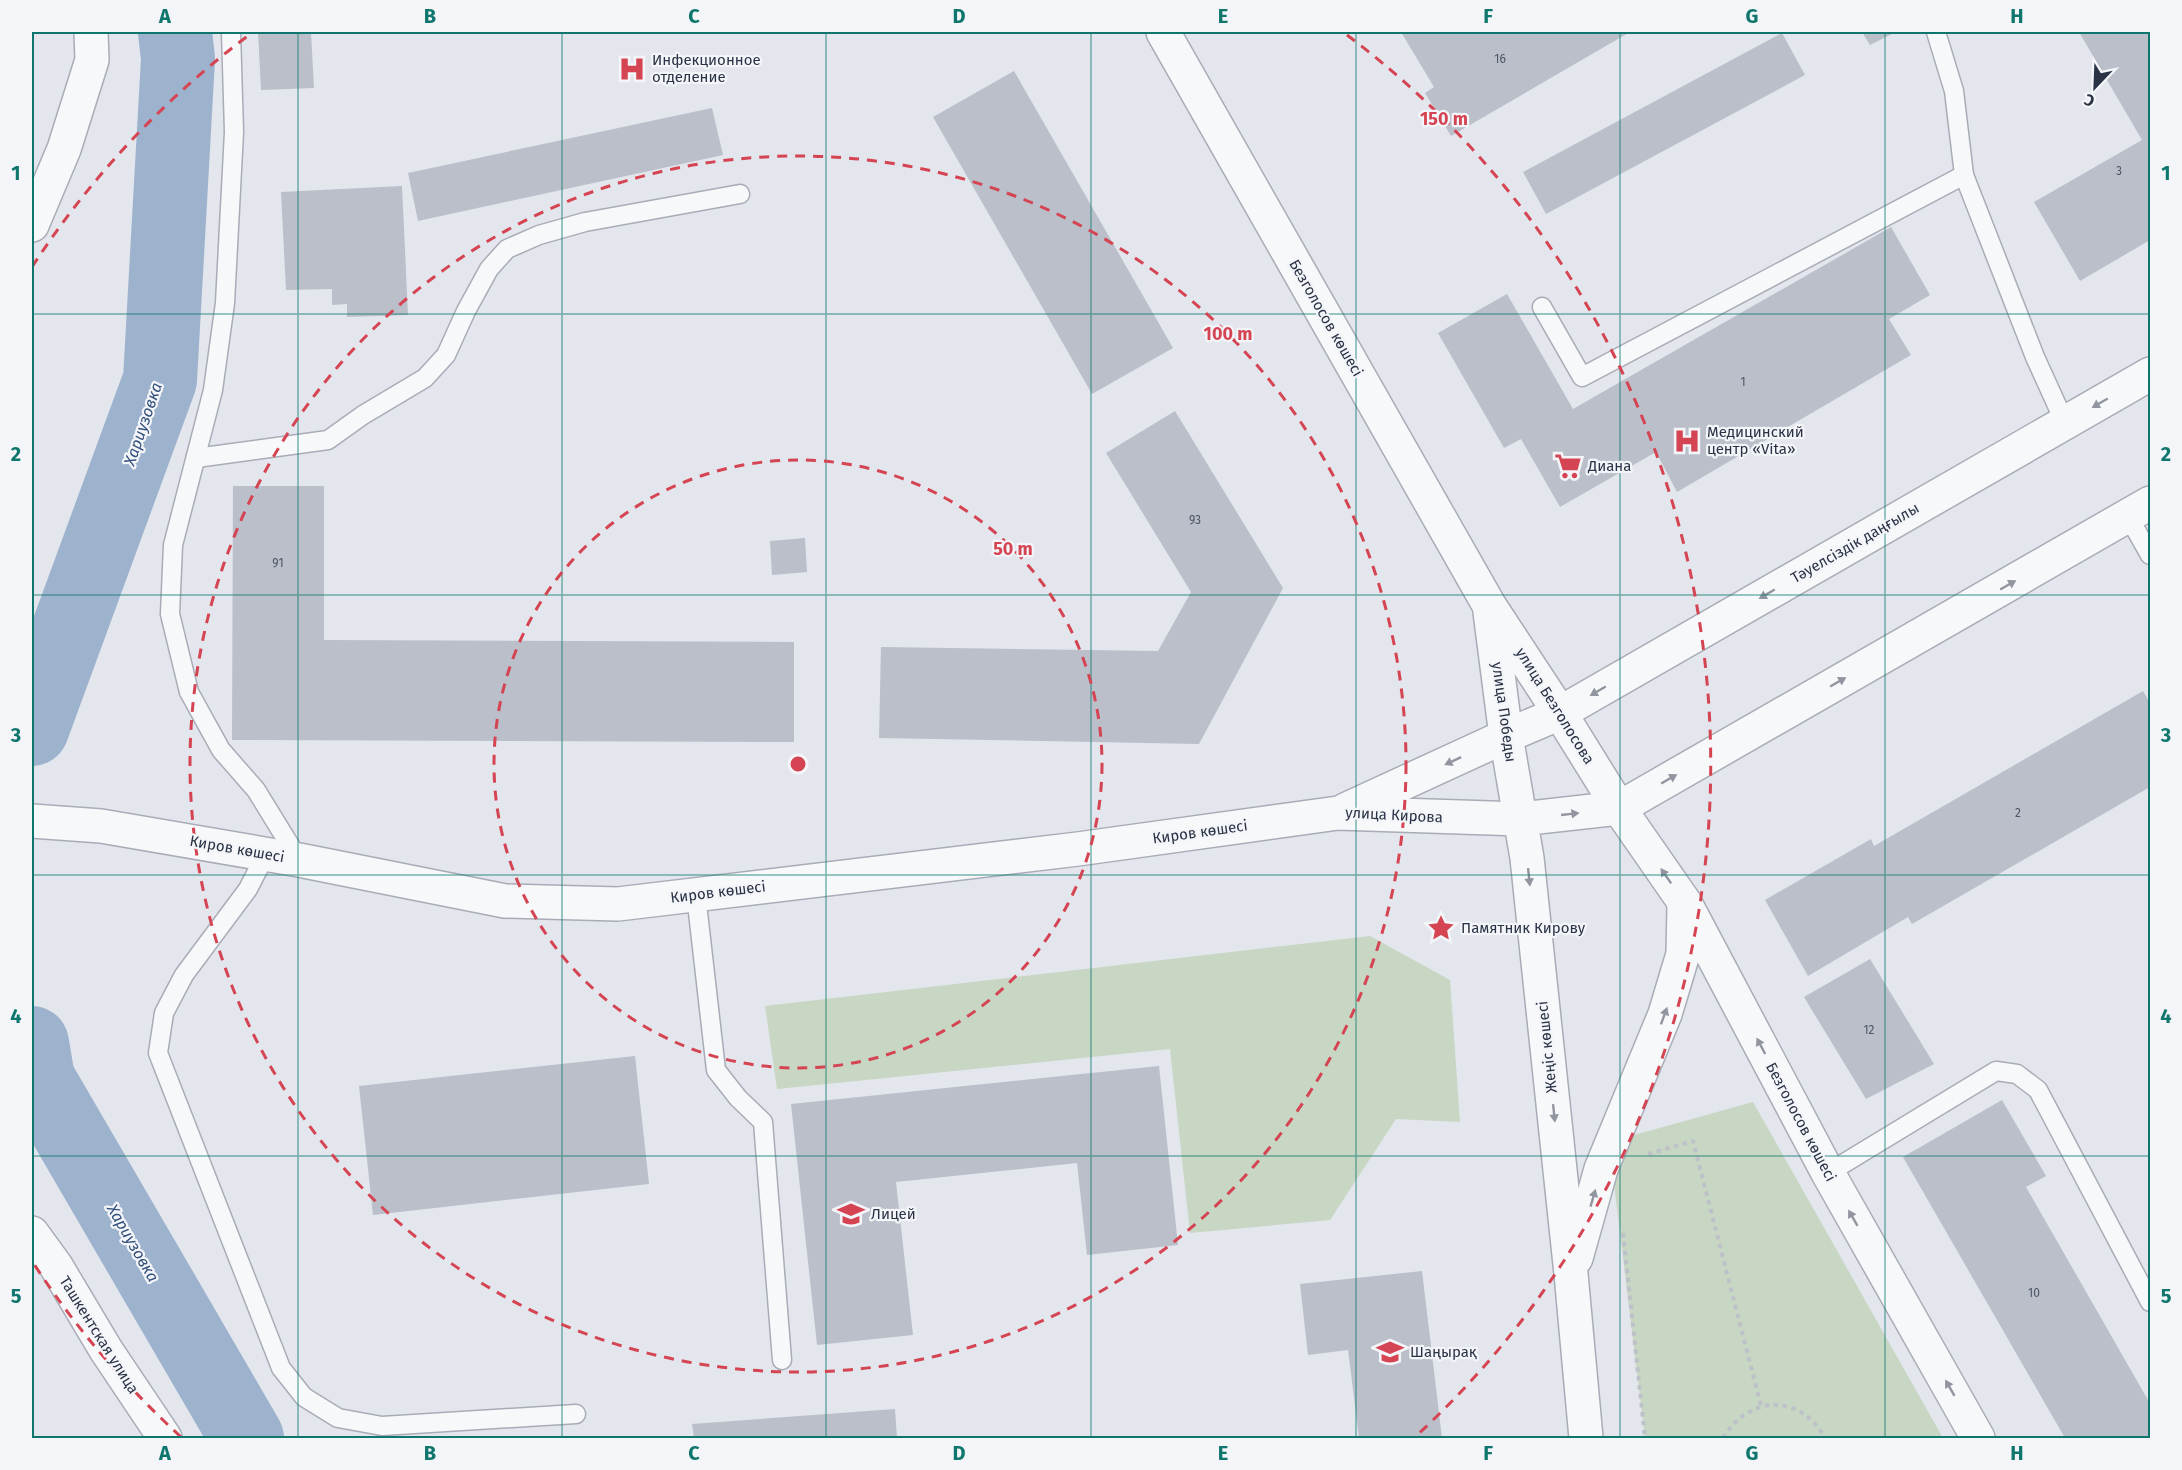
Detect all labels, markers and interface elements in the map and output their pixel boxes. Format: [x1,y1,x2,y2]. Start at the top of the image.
text: A [158,4,172,28]
text: B [424,4,436,28]
text: C [688,4,700,28]
text: D [952,4,966,28]
text: E [1218,4,1228,28]
text: F [1483,4,1493,28]
text: G [1746,4,1758,28]
text: H [2010,4,2024,28]
place label: Инфекционное отделение [652,51,761,86]
house number: 16 [1494,52,1506,66]
hospital icon: Инфекционное отделение [617,54,647,84]
north arrow [2065,57,2125,117]
text: С [2081,89,2097,111]
text: 150 m [1420,108,1468,130]
text: 1 [11,161,21,185]
text: 1 [2161,161,2171,185]
house number: 3 [2116,164,2122,178]
street label: Безголосов көшесі [1285,256,1367,380]
text: 100 m [1204,323,1252,345]
house number: 1 [1740,375,1746,389]
water label: Хариузовка [120,380,166,469]
one-way arrow [2091,398,2108,408]
place label: Медицинский центр «Vita» [1707,423,1804,458]
hospital icon: Медицинский центр «Vita» [1672,426,1702,456]
text: 2 [11,442,21,466]
text: 2 [2161,442,2171,466]
supermarket icon: Диана [1553,451,1583,481]
place label: Диана [1587,457,1631,475]
street label: Тәуелсіздік даңғылы [1788,499,1922,587]
house number: 93 [1189,513,1201,527]
text: 50 m [993,538,1033,560]
house number: 91 [272,556,284,570]
one-way arrow [1999,580,2016,590]
one-way arrow [1759,589,1775,600]
street label: улица Безголосова [1512,644,1598,768]
street label: улица Победы [1488,661,1520,763]
one-way arrow [1830,677,1847,687]
one-way arrow [1589,686,1606,696]
text: 3 [10,723,21,747]
text: 3 [2160,723,2171,747]
centre of rings [788,754,808,774]
one-way arrow [1444,756,1461,765]
one-way arrow [1661,774,1678,784]
street label: улица Кирова [1345,803,1443,827]
house number: 2 [2015,806,2021,820]
one-way arrow [1560,809,1579,819]
street label: Киров көшесі [1151,816,1249,848]
street label: Киров көшесі [188,832,286,866]
one-way arrow [1524,868,1534,887]
one-way arrow [1661,868,1672,884]
street label: Киров көшесі [669,877,767,907]
place icon: Памятник Кирову [1426,913,1456,943]
place label: Памятник Кирову [1461,919,1586,937]
street label: Жеңіс көшесі [1533,1000,1561,1094]
text: 4 [10,1004,22,1028]
text: 4 [2160,1004,2172,1028]
one-way arrow [1659,1007,1669,1025]
house number: 12 [1863,1023,1875,1037]
one-way arrow [1756,1038,1766,1055]
street label: Безголосов көшесі [1762,1059,1840,1185]
one-way arrow [1549,1103,1559,1122]
one-way arrow [1589,1189,1598,1207]
school or university icon: Лицей [836,1199,866,1229]
water label: Хариузовка [103,1200,163,1285]
place label: Лицей [871,1205,916,1223]
one-way arrow [1848,1210,1859,1226]
street label: Ташкентская улица [56,1273,142,1397]
text: 5 [11,1284,22,1308]
text: 5 [2161,1284,2172,1308]
house number: 10 [2028,1286,2040,1300]
school or university icon: Шаңырақ [1375,1337,1405,1367]
place label: Шаңырақ [1410,1343,1477,1361]
one-way arrow [1945,1379,1955,1396]
text: A [158,1441,172,1465]
text: B [424,1441,436,1465]
text: C [688,1441,700,1465]
text: D [952,1441,966,1465]
text: E [1218,1441,1228,1465]
text: F [1483,1441,1493,1465]
text: G [1746,1441,1758,1465]
text: H [2010,1441,2024,1465]

